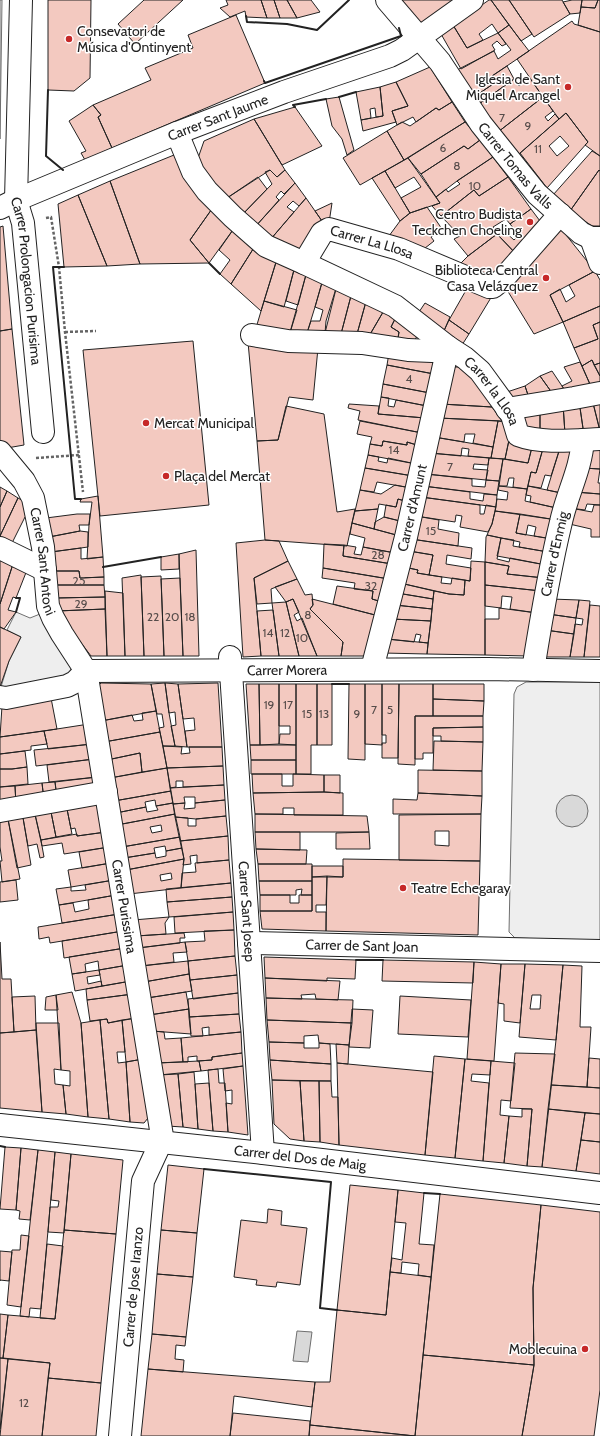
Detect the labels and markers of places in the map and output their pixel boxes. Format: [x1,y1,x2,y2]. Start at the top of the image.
place label: Consevatori de Música d'Ontinyent [77,22,191,56]
marker: Consevatori de Música d'Ontinyent [64,34,74,44]
place label: Iglesia de Sant Miquel Arcangel [466,70,561,104]
marker: Iglesia de Sant Miquel Arcangel [563,82,573,92]
place label: Centro Budista Teckchen Choeling [412,205,523,239]
marker: Centro Budista Teckchen Choeling [525,217,535,227]
place label: Biblioteca Central Casa Velázquez [435,261,539,295]
marker: Biblioteca Central Casa Velázquez [541,273,551,283]
place label: Mercat Municipal [154,414,255,432]
marker: Mercat Municipal [141,418,151,428]
place label: Plaça del Mercat [174,467,270,485]
marker: Plaça del Mercat [161,471,171,481]
place label: Teatre Echegaray [411,879,511,897]
marker: Teatre Echegaray [398,883,408,893]
place label: Moblecuina [509,1340,577,1358]
marker: Moblecuina [580,1344,590,1354]

